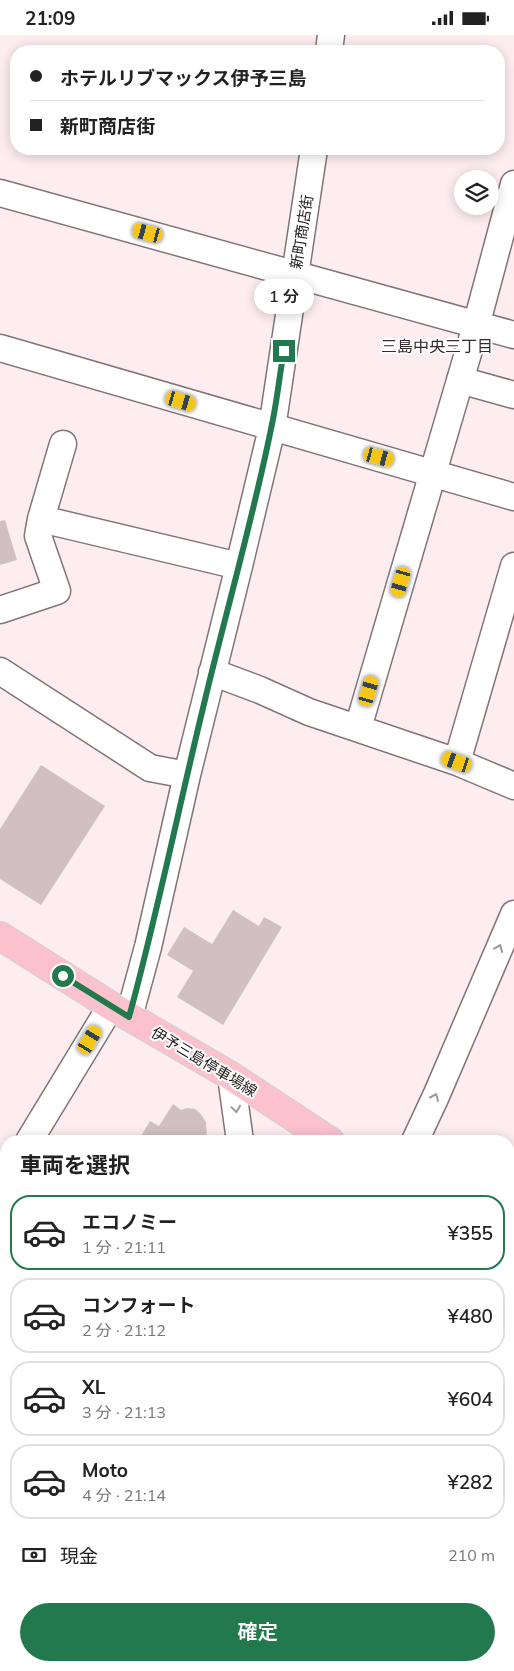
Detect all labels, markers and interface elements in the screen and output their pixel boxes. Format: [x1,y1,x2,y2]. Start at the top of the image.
text: 21:09 [25,6,75,30]
text: ホテルリブマックス伊予三島 [60,66,306,90]
text: 新町商店街 [60,114,155,138]
map controls [454,170,499,215]
button: layers [454,170,499,215]
street label: 新町商店街 [286,193,317,270]
car [131,222,164,244]
callout: 1 分 [254,279,314,313]
text: 1 分 [269,286,299,306]
district label: 三島中央三丁目 [381,336,493,356]
route end [273,340,295,362]
car [164,390,197,412]
car [362,446,395,468]
car [389,566,412,598]
car [357,675,380,707]
car [440,750,473,774]
one-way arrow [493,944,504,953]
route start [52,965,74,987]
car [75,1023,104,1057]
street label: 伊予三島停車場線 [148,1023,261,1101]
one-way arrow [429,1093,440,1102]
one-way arrow [230,1104,240,1113]
text: 車両を選択 [20,1151,130,1179]
icon: car [22,1210,67,1255]
text: エコノミー [82,1210,177,1234]
text: ¥355 [447,1221,493,1245]
text: 1 分 · 21:11 [82,1237,166,1257]
icon: car [22,1293,67,1338]
text: コンフォート [82,1293,195,1317]
text: ¥480 [447,1304,493,1328]
text: 2 分 · 21:12 [82,1320,166,1340]
text: XL [82,1375,105,1399]
icon: car [22,1376,67,1421]
text: ¥604 [447,1387,493,1411]
text: 3 分 · 21:13 [82,1402,166,1422]
text: Moto [82,1458,128,1482]
icon: car [22,1459,67,1504]
text: ¥282 [447,1470,493,1494]
text: 4 分 · 21:14 [82,1485,166,1505]
icon: cash [20,1541,48,1569]
text: 現金 [60,1544,98,1568]
text: 210 m [448,1545,495,1565]
button: 確定 [20,1603,495,1661]

